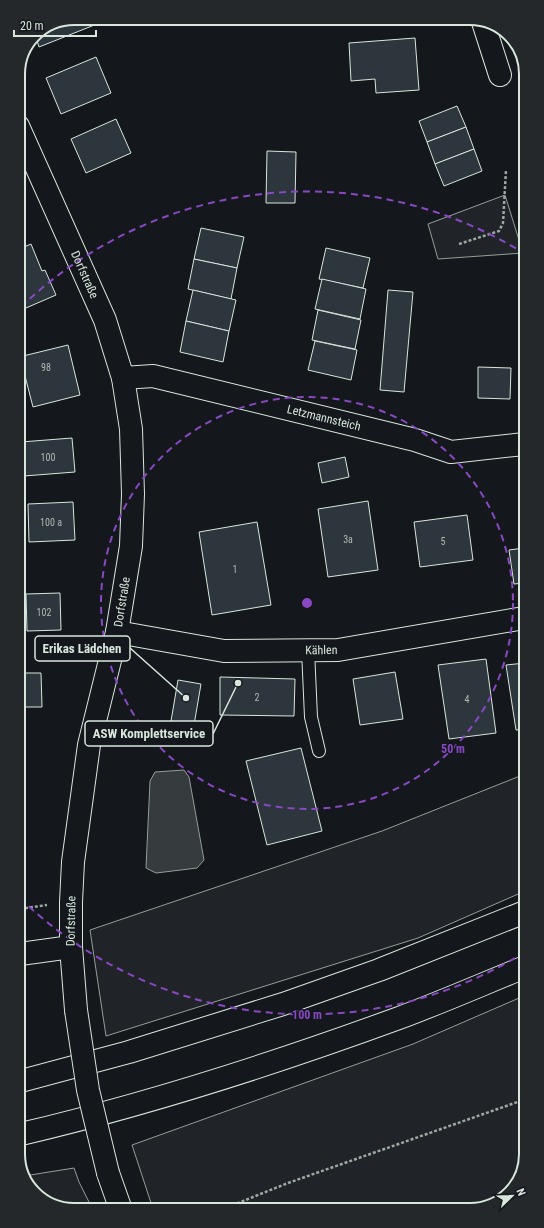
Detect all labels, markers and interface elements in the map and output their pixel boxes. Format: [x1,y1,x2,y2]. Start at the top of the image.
scale bar [14,12,96,38]
text: 20 m [20,19,44,33]
street label: Dorfstraße [68,249,102,301]
house number: 98 [41,362,51,373]
street label: Letzmannsteich [286,402,362,434]
house number: 100 [41,452,55,463]
house number: 100 a [40,517,62,528]
house number: 3a [343,534,353,545]
house number: 5 [441,536,446,547]
house number: 1 [233,564,237,575]
street label: Dorfstraße [111,576,133,628]
centre of rings [300,596,314,610]
house number: 102 [37,607,51,618]
callout: Erikas Lädchen [35,636,130,661]
text: Erikas Lädchen [43,641,121,656]
street label: Kählen [305,643,338,657]
house number: 2 [255,692,260,703]
house number: 4 [465,694,470,705]
callout: ASW Komplettservice [85,721,213,746]
text: ASW Komplettservice [93,726,205,741]
text: 50 m [441,742,465,756]
street label: Dorfstraße [64,895,78,946]
text: 100 m [292,1008,322,1022]
north arrow [492,1176,532,1216]
text: N [513,1187,528,1198]

